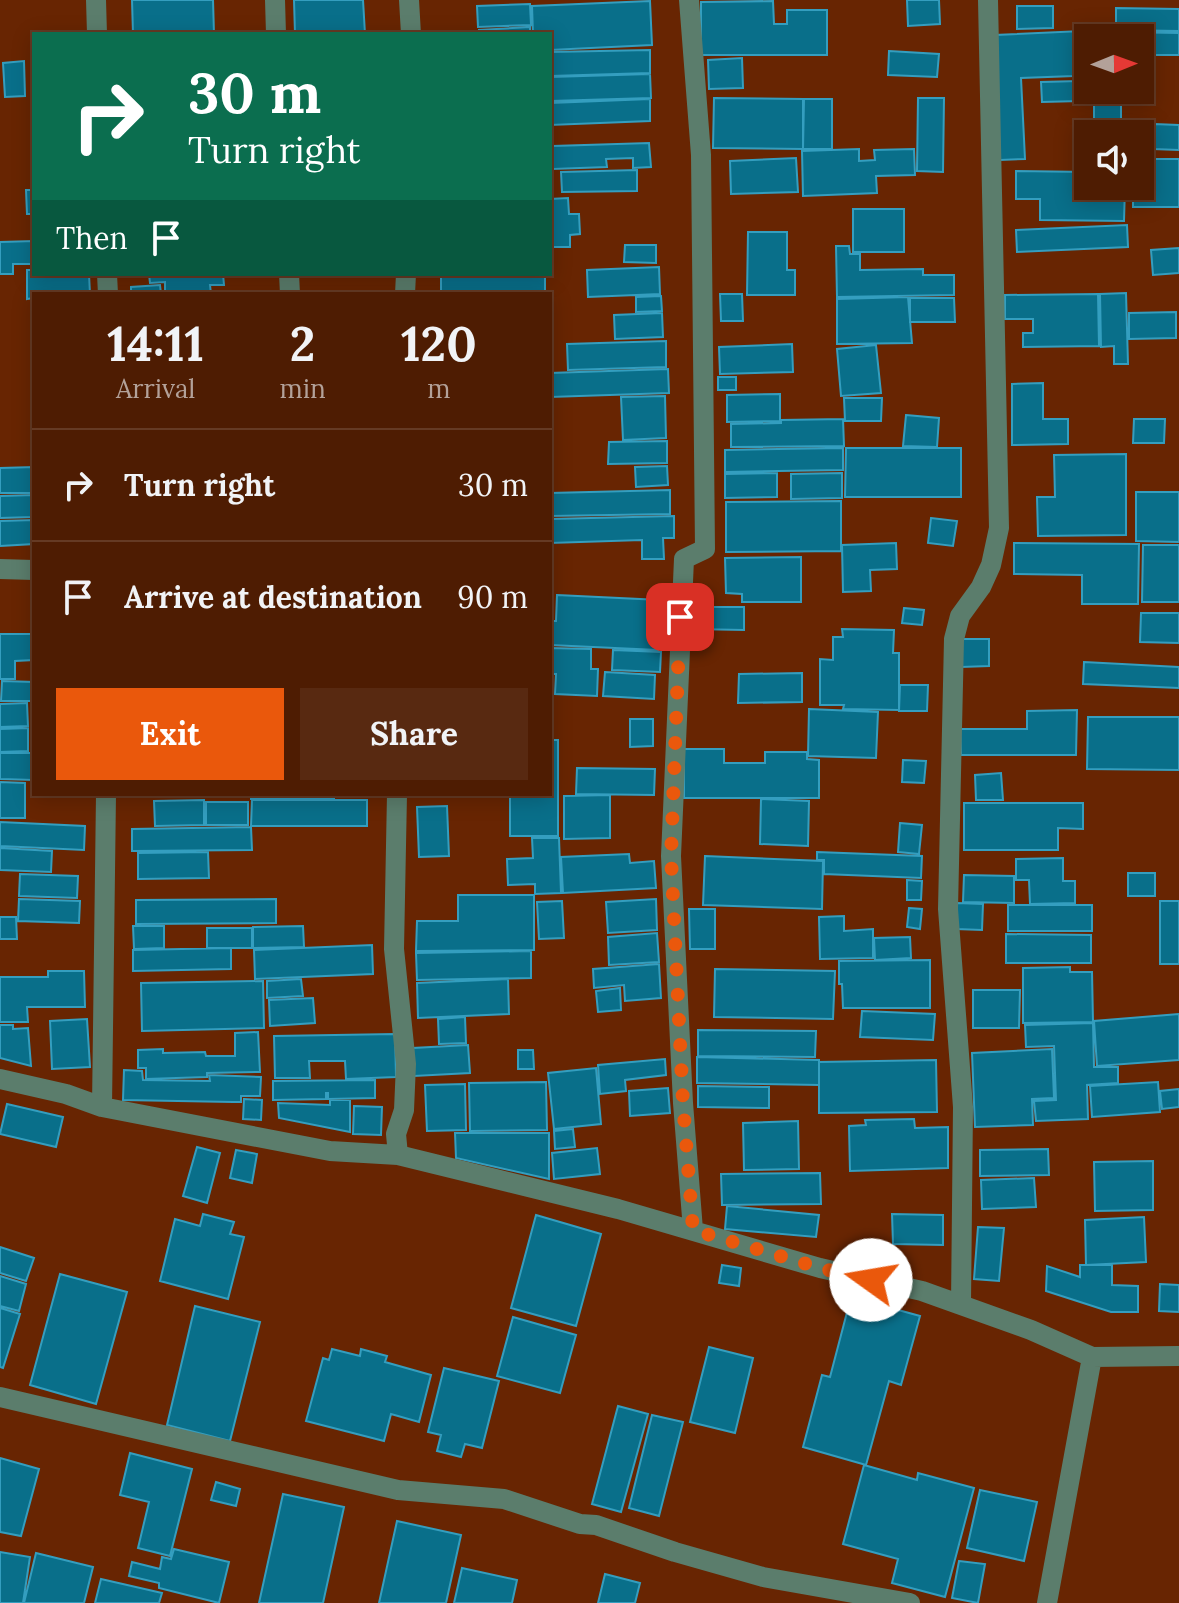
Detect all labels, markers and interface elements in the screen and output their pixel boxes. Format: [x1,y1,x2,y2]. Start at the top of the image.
north arrow [1074,24,1154,104]
map controls [1074,24,1154,200]
text: 30 m [188,57,321,128]
icon: right [56,64,160,168]
button: sound [1074,120,1154,200]
text: Turn right [188,127,361,173]
icon: arrive [144,216,188,260]
text: Then [56,219,128,257]
text: 14:11 [107,313,204,374]
text: 2 [290,313,315,374]
text: 120 [401,313,477,374]
text: Arrival [116,372,195,405]
text: min [279,372,326,405]
text: m [427,372,450,405]
icon: right [56,463,100,507]
text: Turn right [124,466,275,504]
text: 30 m [458,466,528,504]
icon: arrive [56,575,100,619]
text: Arrive at destination [124,578,422,616]
text: 90 m [457,578,528,616]
pin [646,583,714,651]
icon: arrive [658,595,702,639]
button: Exit [56,688,284,780]
button: Share [300,688,528,780]
position arrow [829,1238,913,1322]

